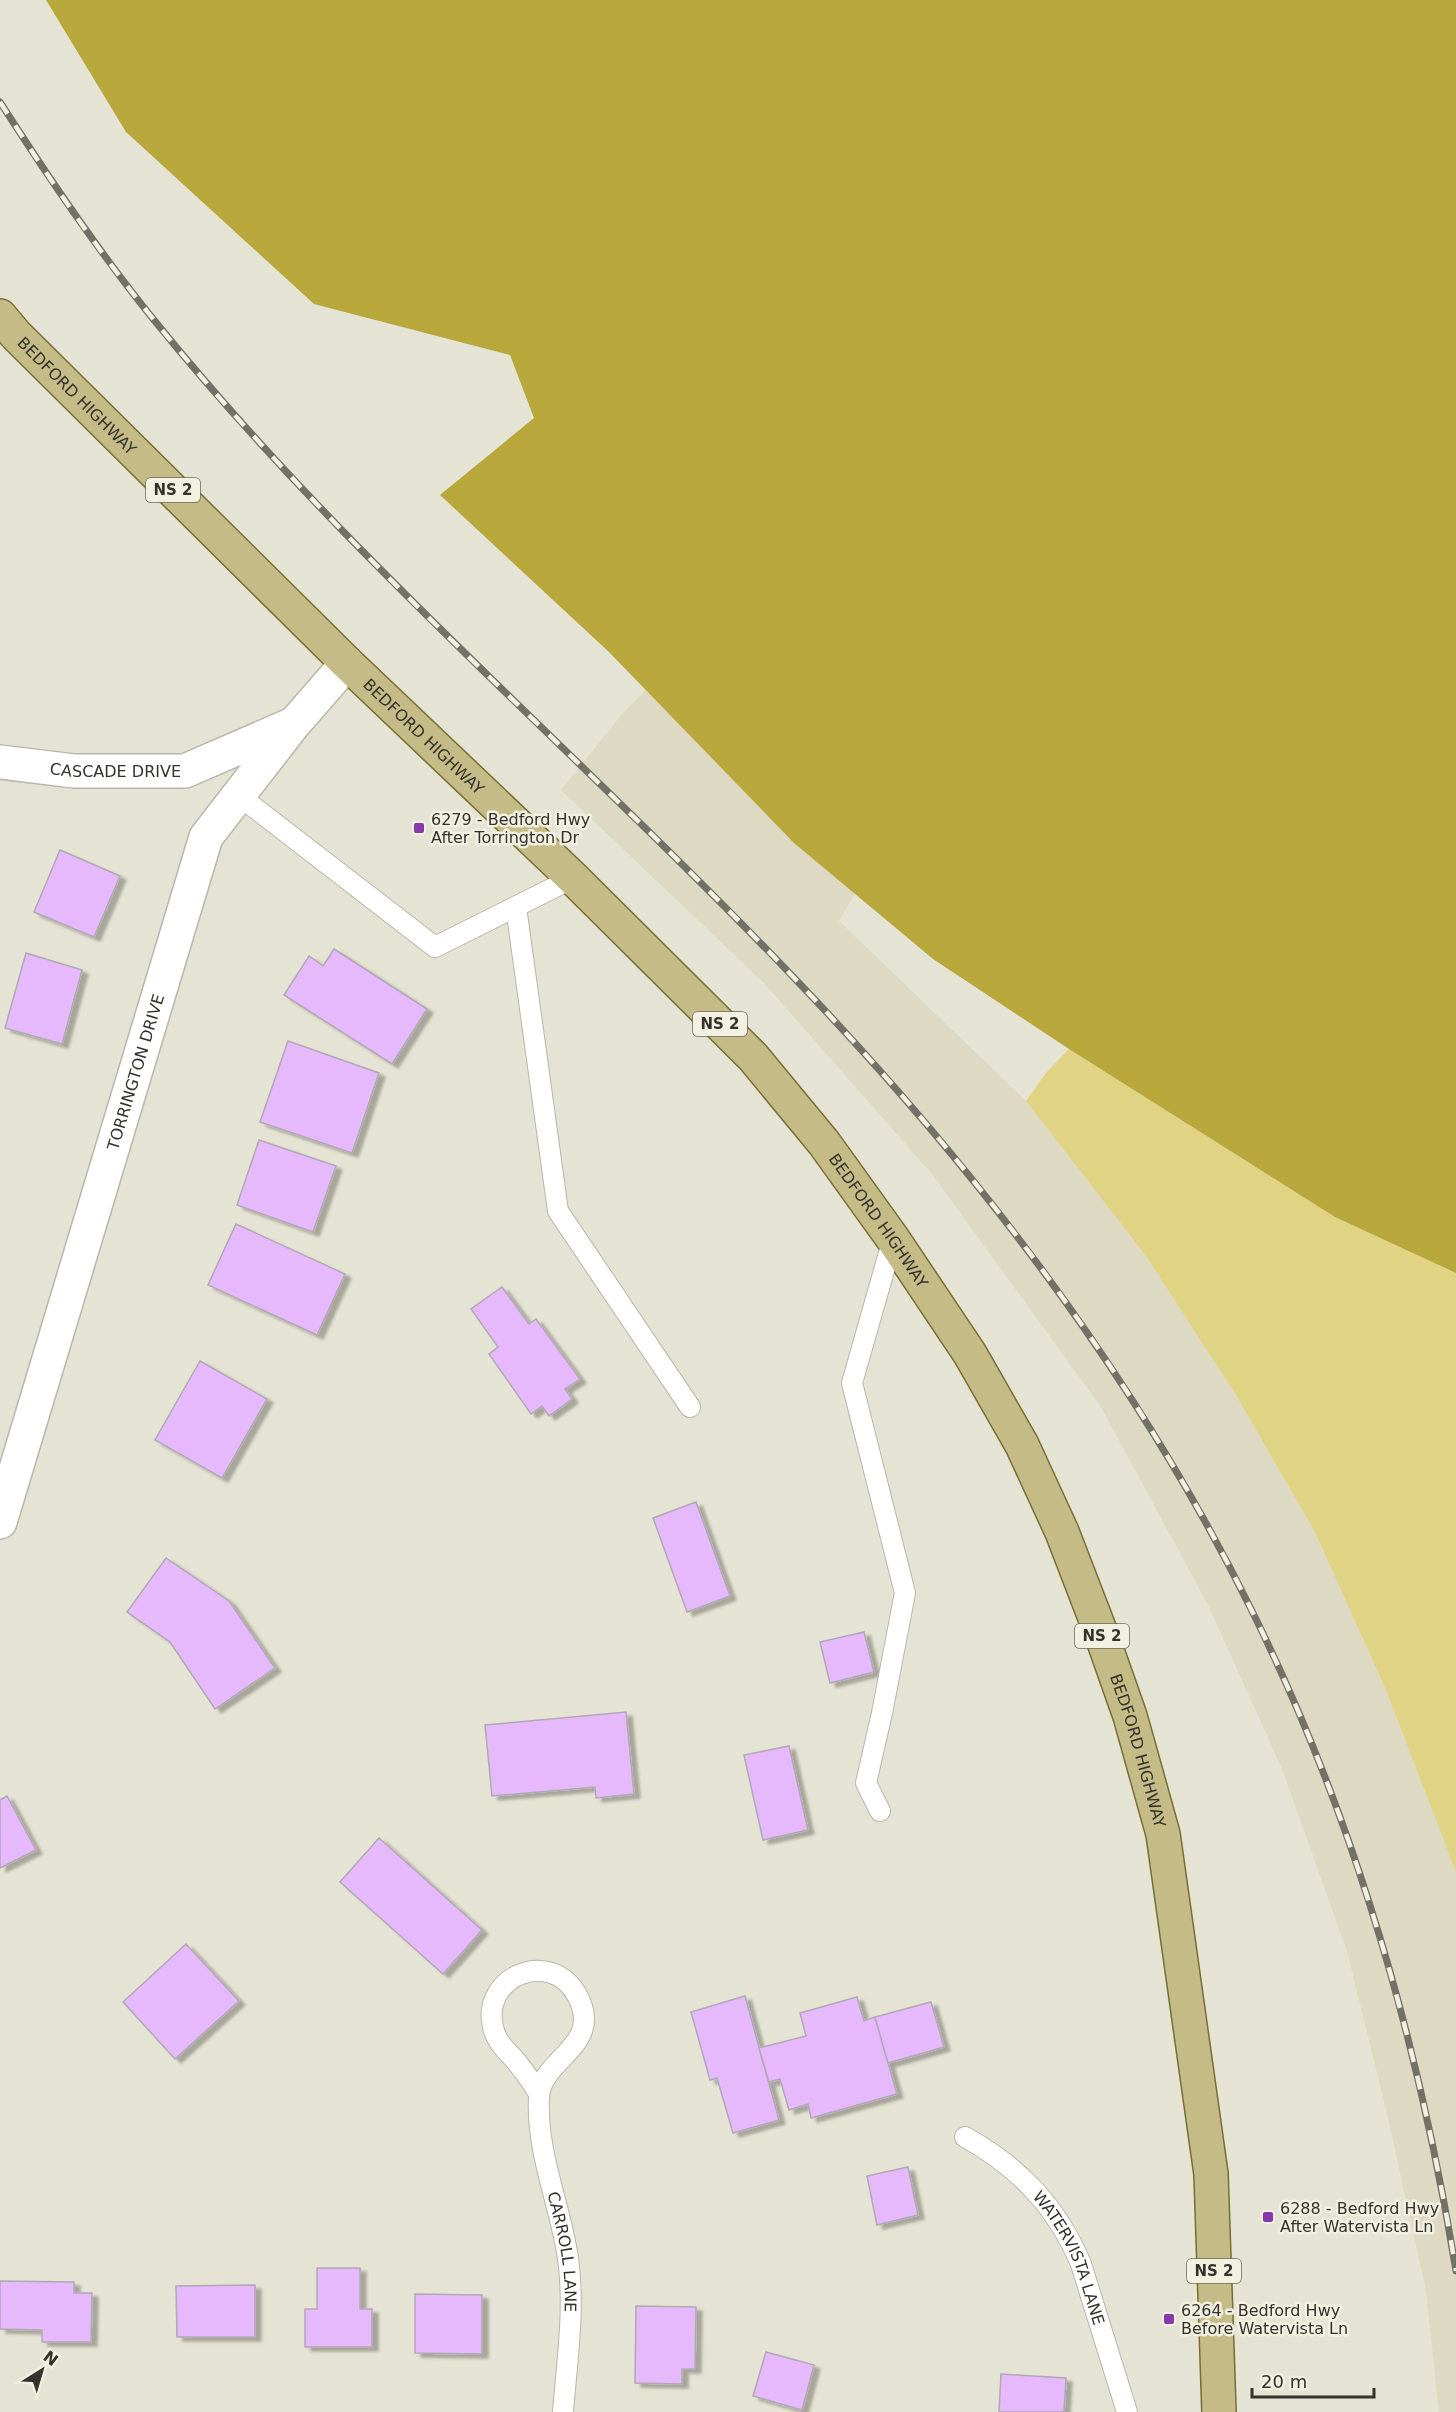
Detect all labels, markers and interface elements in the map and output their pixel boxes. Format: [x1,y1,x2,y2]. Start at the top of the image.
street label: BEDFORD HIGHWAY [14,333,140,459]
road number: NS 2 [146,478,200,502]
street label: BEDFORD HIGHWAY [359,675,488,799]
street label: CASCADE DRIVE [49,759,181,781]
place label: 6279 - Bedford Hwy After Torrington Dr [431,810,590,847]
marker: 6279 - Bedford Hwy After Torrington Dr [412,821,426,835]
street label: TORRINGTON DRIVE [103,992,168,1153]
road number: NS 2 [693,1012,747,1036]
street label: BEDFORD HIGHWAY [825,1150,932,1292]
road number: NS 2 [1075,1624,1129,1648]
street label: BEDFORD HIGHWAY [1106,1671,1170,1830]
street label: WATERVISTA LANE [1029,2187,1108,2327]
street label: CARROLL LANE [543,2190,580,2312]
place label: 6288 - Bedford Hwy After Watervista Ln [1280,2199,1439,2236]
marker: 6288 - Bedford Hwy After Watervista Ln [1261,2210,1275,2224]
road number: NS 2 [1187,2259,1241,2283]
place label: 6264 - Bedford Hwy Before Watervista Ln [1181,2301,1348,2338]
marker: 6264 - Bedford Hwy Before Watervista Ln [1162,2312,1176,2326]
north arrow [12,2340,72,2400]
text: N [40,2347,62,2370]
scale bar [1252,2361,1374,2399]
text: 20 m [1261,2371,1307,2392]

